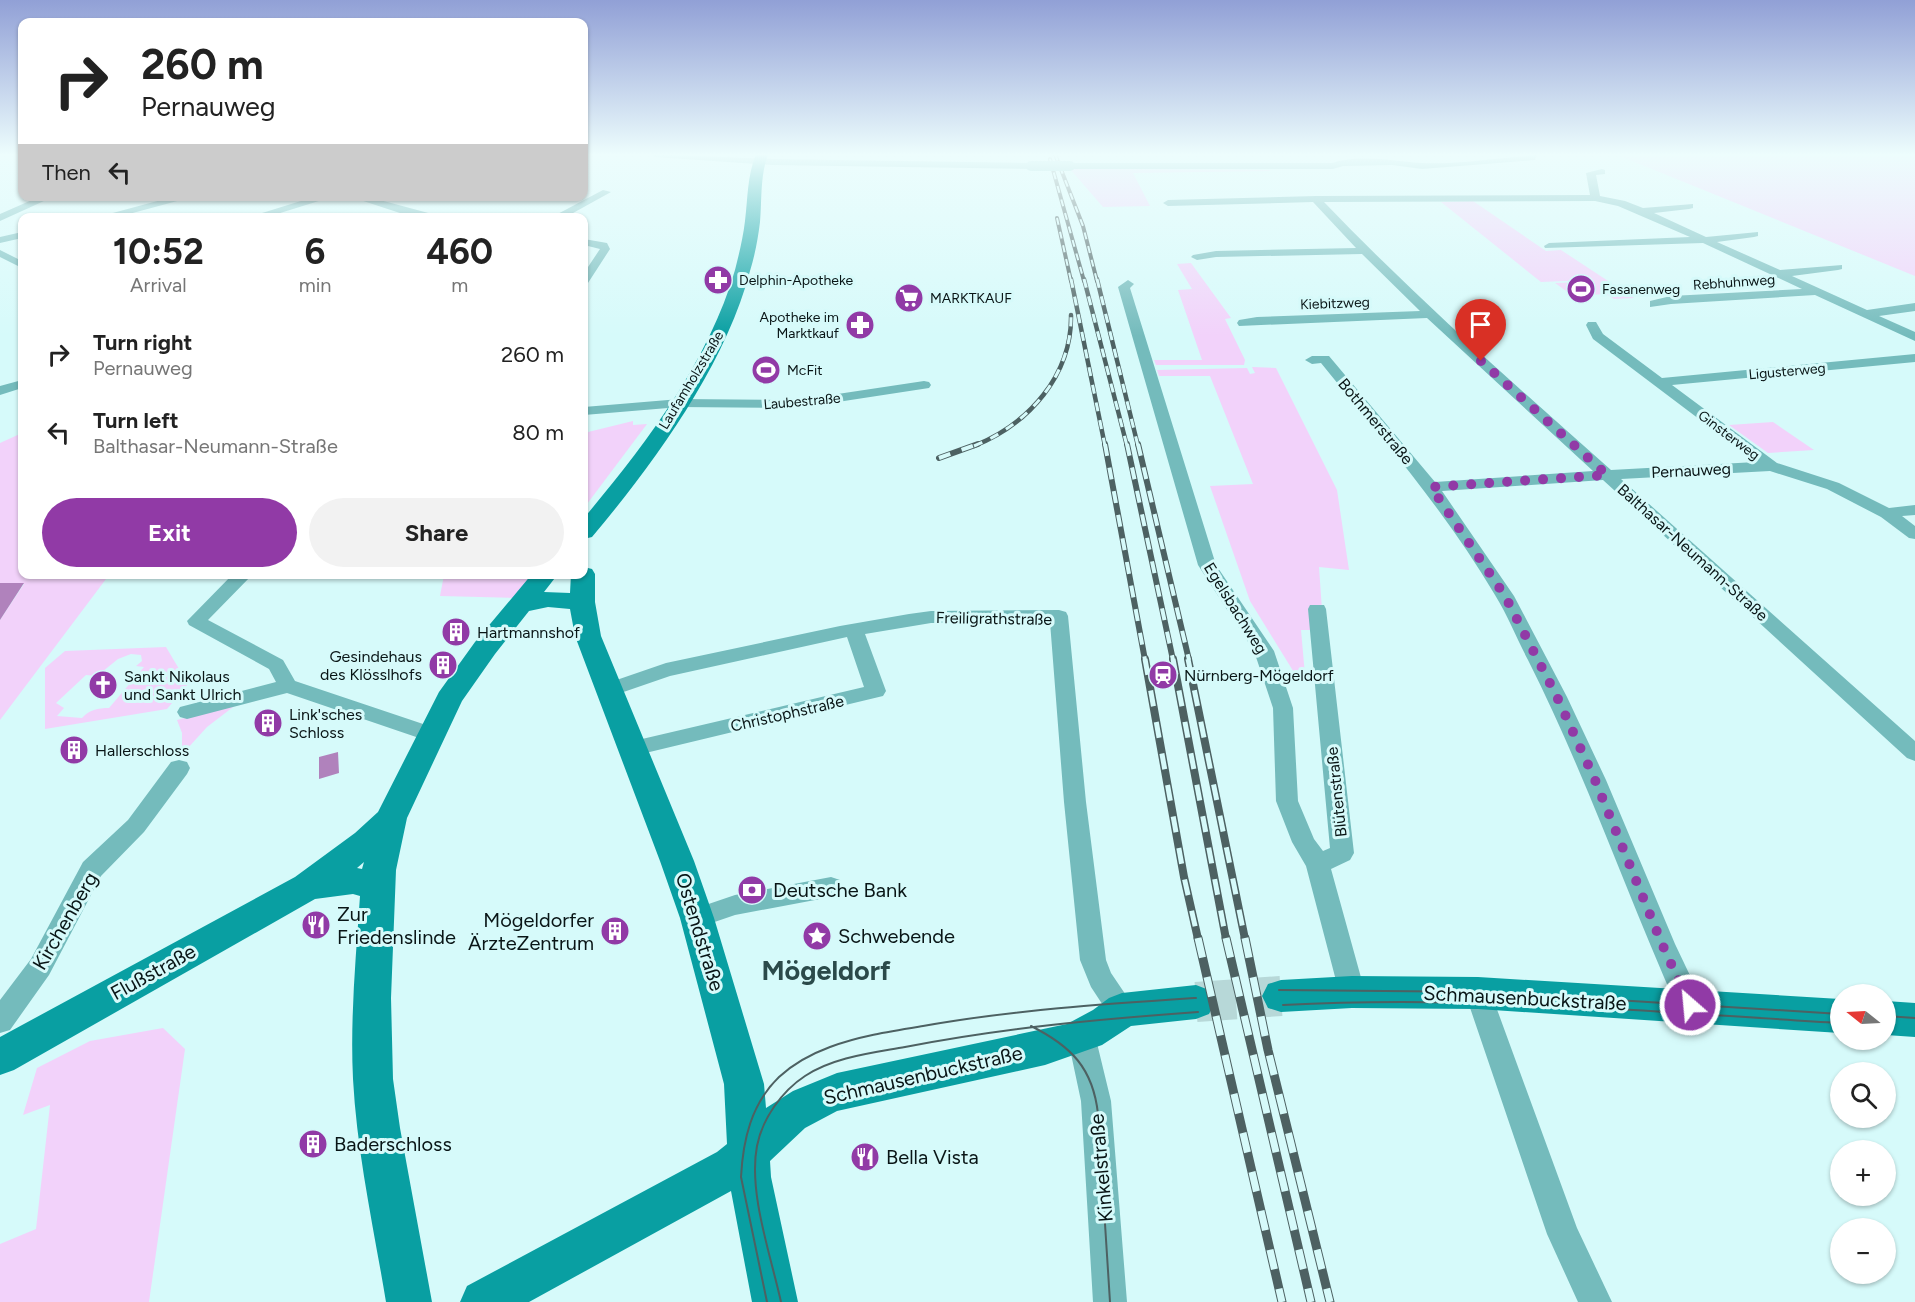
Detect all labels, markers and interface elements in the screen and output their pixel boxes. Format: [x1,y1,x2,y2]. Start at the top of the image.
text: 260 m [141,39,264,90]
icon: right [42,42,120,120]
text: Pernauweg [141,90,276,123]
icon: left [103,156,136,189]
text: Then [42,159,91,186]
text: 10:52 [113,230,204,273]
text: 6 [305,230,325,273]
text: 460 [426,230,493,273]
pharmacy icon: Delphin-Apotheke [702,264,734,296]
street label: Rebhuhnweg [1692,271,1776,294]
place label: Delphin-Apotheke [739,272,854,289]
text: Arrival [130,273,187,297]
text: min [299,273,331,297]
text: m [451,273,468,297]
sports icon: Fasanenweg [1565,273,1597,305]
place label: Fasanenweg [1602,281,1680,298]
supermarket icon: MARKTKAUF [893,282,925,314]
place label: MARKTKAUF [930,290,1012,307]
street label: Kiebitzweg [1300,294,1370,313]
pin [1455,299,1506,361]
icon: arrive [1464,308,1497,341]
place label: Apotheke im Marktkauf [759,309,840,342]
pharmacy icon: Apotheke im Marktkauf [844,309,876,341]
street label: Laufamholzstraße [655,328,728,432]
text: Turn right [93,329,192,356]
icon: right [42,338,75,371]
text: 260 m [501,341,564,368]
sports icon: McFit [750,354,782,386]
text: Pernauweg [93,356,193,380]
street label: Ligusterweg [1748,360,1826,383]
place label: McFit [787,362,823,379]
street label: Bothmerstraße [1334,374,1417,468]
street label: Laubestraße [763,390,842,413]
text: Turn left [93,407,179,434]
street label: Ginsterweg [1695,407,1763,464]
icon: left [42,416,75,449]
text: 80 m [512,419,564,446]
text: Balthasar-Neumann-Straße [93,434,338,458]
street label: Pernauweg [1651,459,1731,482]
street label: Balthasar-Neumann-Straße [1614,480,1772,625]
button: Exit [42,498,297,567]
button: Share [309,498,564,567]
street label: Egelsbachweg [1200,559,1271,657]
street label: Freiligrathstraße [936,608,1053,629]
building icon: Hartmannshof [440,616,472,648]
place label: Hartmannshof [477,623,580,642]
place label: Gesindehaus des Klösslhofs [320,647,422,684]
building icon: Gesindehaus des Klösslhofs [427,649,459,681]
station icon: Nürnberg-Mögeldorf [1147,659,1179,691]
place label: Nürnberg-Mögeldorf [1184,666,1334,685]
place label: Sankt Nikolaus und Sankt Ulrich [124,667,241,704]
church icon: Sankt Nikolaus und Sankt Ulrich [87,669,119,701]
street label: Christophstraße [729,691,846,736]
place label: Link'sches Schloss [289,705,362,742]
building icon: Link'sches Schloss [252,707,284,739]
building icon: Hallerschloss [58,734,90,766]
place label: Hallerschloss [95,741,189,760]
street label: Blütenstraße [1322,746,1351,838]
street label: Kirchenberg [27,868,103,974]
street label: Ostendstraße [671,870,729,994]
bank icon: Deutsche Bank [736,874,768,906]
place label: Deutsche Bank [773,878,907,902]
place label: Zur Friedenslinde [337,902,456,949]
place label: Mögeldorfer ÄrzteZentrum [468,908,594,955]
restaurant icon: Zur Friedenslinde [300,909,332,941]
building icon: Mögeldorfer ÄrzteZentrum [599,915,631,947]
place icon: Schwebende [801,920,833,952]
place label: Schwebende [838,924,955,948]
street label: Flußstraße [106,939,200,1005]
district label: Mögeldorf [761,954,891,987]
position arrow [1658,973,1722,1037]
street label: Schmausenbuckstraße [1423,981,1627,1015]
north arrow [1830,984,1896,1050]
map controls [1830,984,1896,1284]
street label: Schmausenbuckstraße [821,1040,1025,1110]
button: search [1830,1062,1896,1128]
street label: Kinkelstraße [1084,1113,1118,1223]
building icon: Baderschloss [297,1128,329,1160]
place label: Baderschloss [334,1132,452,1156]
button: + [1830,1140,1896,1206]
restaurant icon: Bella Vista [849,1141,881,1173]
place label: Bella Vista [886,1145,979,1169]
button: − [1830,1218,1896,1284]

